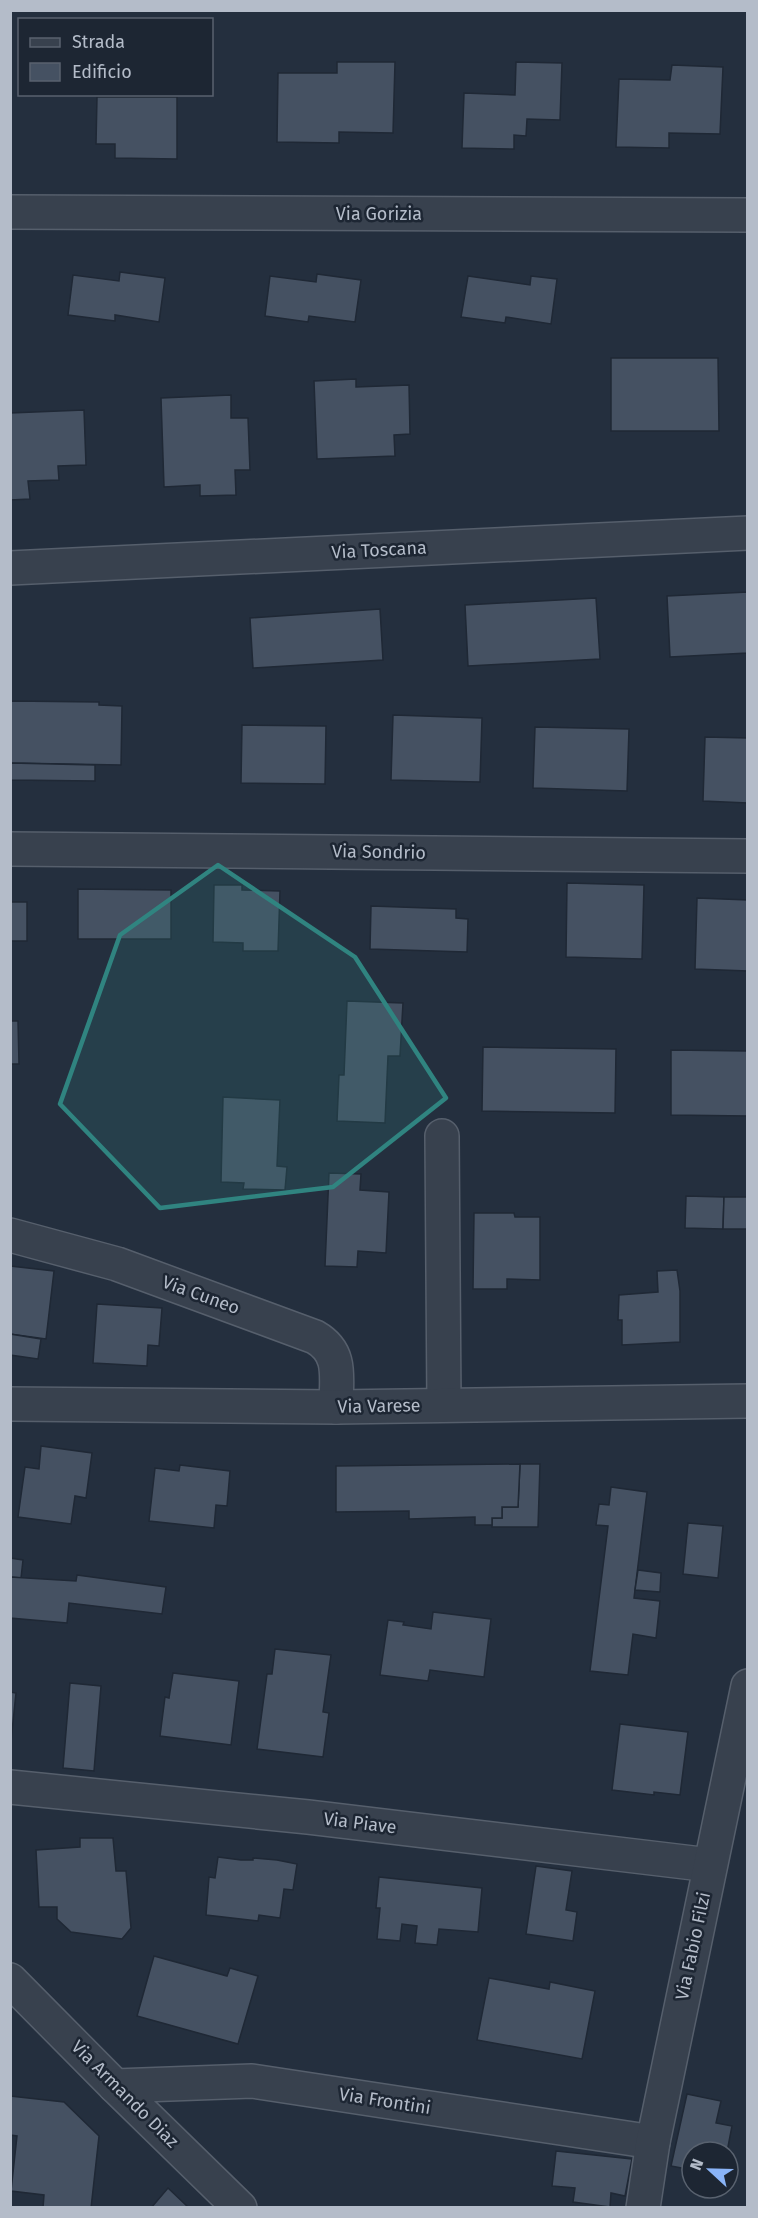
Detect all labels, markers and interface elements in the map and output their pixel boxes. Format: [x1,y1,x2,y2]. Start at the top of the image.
legend [18,18,213,96]
text: Strada [72,31,125,53]
text: Edificio [72,61,132,83]
street label: Via Gorizia [336,203,422,225]
street label: Via Toscana [331,537,427,563]
street label: Via Sondrio [332,840,426,864]
street label: Via Cuneo [159,1271,243,1319]
street label: Via Varese [337,1394,421,1418]
street label: Via Piave [322,1808,398,1838]
street label: Via Fabio Filzi [671,1890,715,2002]
street label: Via Armando Diaz [67,2036,183,2152]
street label: Via Frontini [338,2083,432,2119]
north arrow [680,2140,740,2200]
text: N [686,2156,707,2173]

